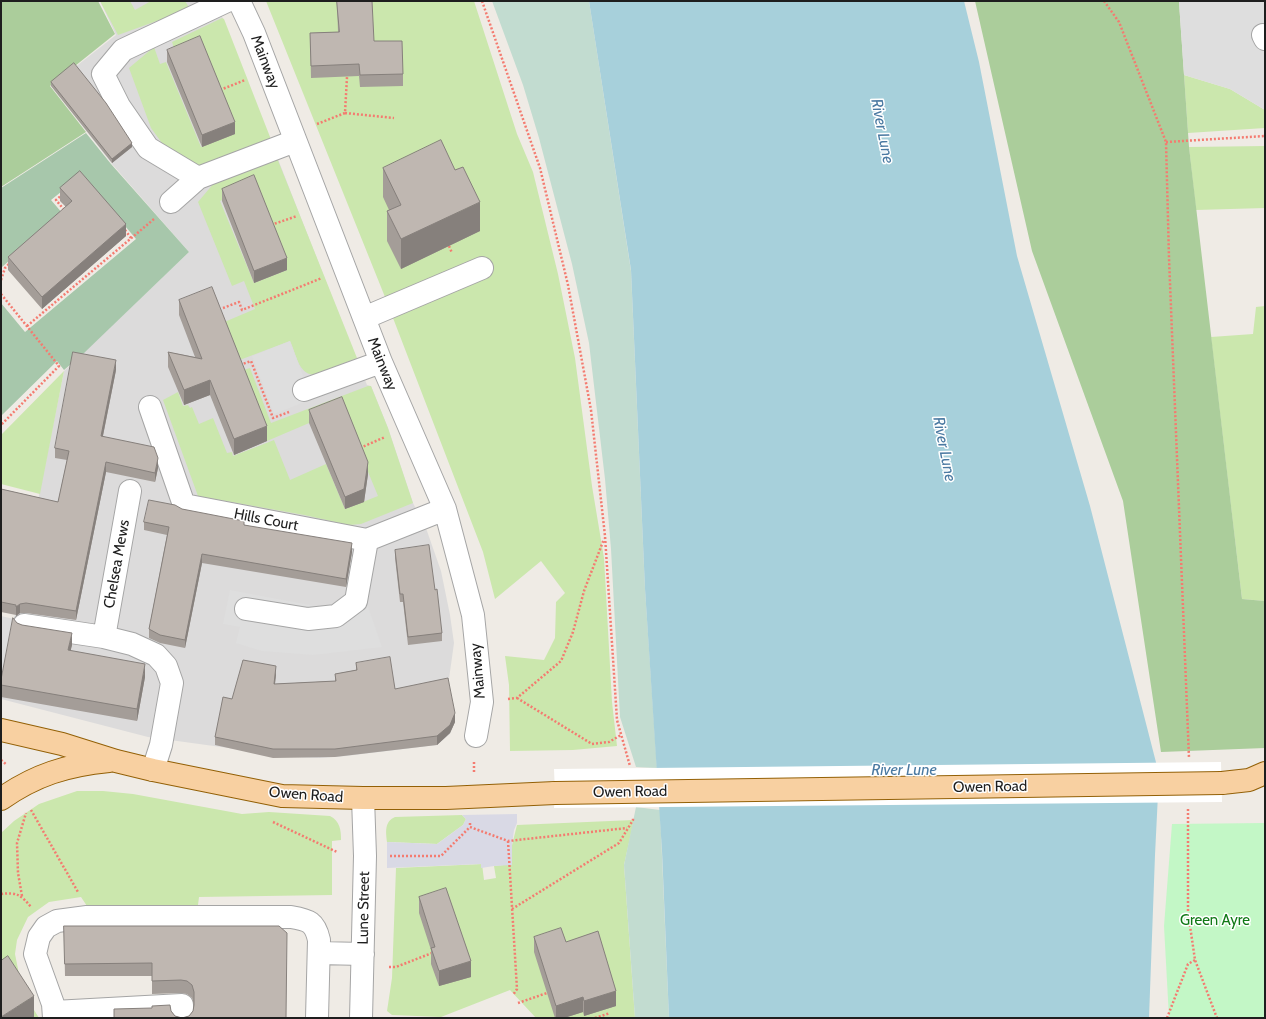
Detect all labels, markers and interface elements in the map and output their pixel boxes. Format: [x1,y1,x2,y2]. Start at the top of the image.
street label: Mainway [247,33,283,91]
water label: River Lune [866,97,898,165]
street label: Mainway [363,335,401,393]
water label: River Lune [928,415,960,483]
street label: Hills Court [232,505,300,535]
street label: Chelsea Mews [100,518,134,610]
street label: Mainway [467,642,489,700]
water label: River Lune [871,760,937,780]
street label: Owen Road [953,777,1027,797]
street label: Owen Road [593,782,667,802]
street label: Owen Road [268,783,344,807]
street label: Lune Street [354,871,374,945]
park label: Green Ayre [1180,912,1250,930]

